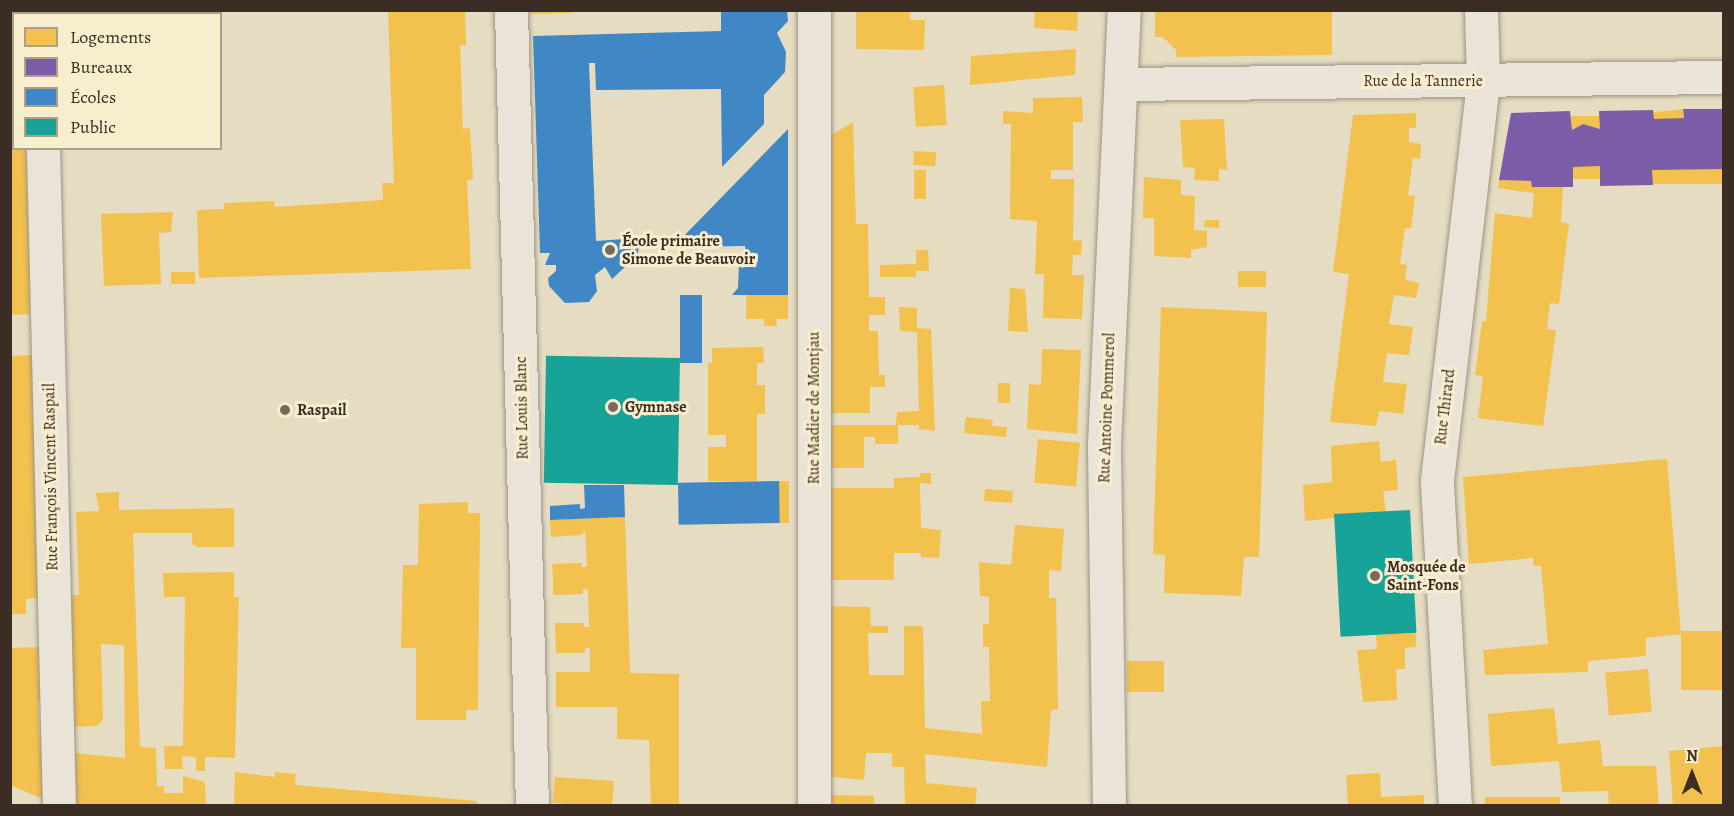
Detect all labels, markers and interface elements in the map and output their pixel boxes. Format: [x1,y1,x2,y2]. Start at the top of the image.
legend [12,12,222,150]
text: Logements [70,25,151,49]
text: Bureaux [70,55,132,79]
street label: Rue de la Tannerie [1363,71,1483,91]
text: Écoles [70,85,116,109]
text: Public [70,115,116,139]
place label: École primaire Simone de Beauvoir [622,231,755,269]
marker: École primaire Simone de Beauvoir [603,243,617,257]
street label: Rue Madier de Montjau [804,332,824,484]
street label: Rue Antoine Pommerol [1095,332,1119,484]
street label: Rue Louis Blanc [511,356,533,460]
street label: Rue Thirard [1431,368,1459,446]
street label: Rue François Vincent Raspail [40,383,62,571]
place label: Gymnase [625,397,687,417]
place label: Raspail [297,400,347,420]
marker: Gymnase [606,400,620,414]
marker: Raspail [278,403,292,417]
place label: Mosquée de Saint-Fons [1387,557,1466,595]
marker: Mosquée de Saint-Fons [1368,569,1382,583]
north arrow [1662,744,1722,804]
text: N [1686,745,1698,767]

